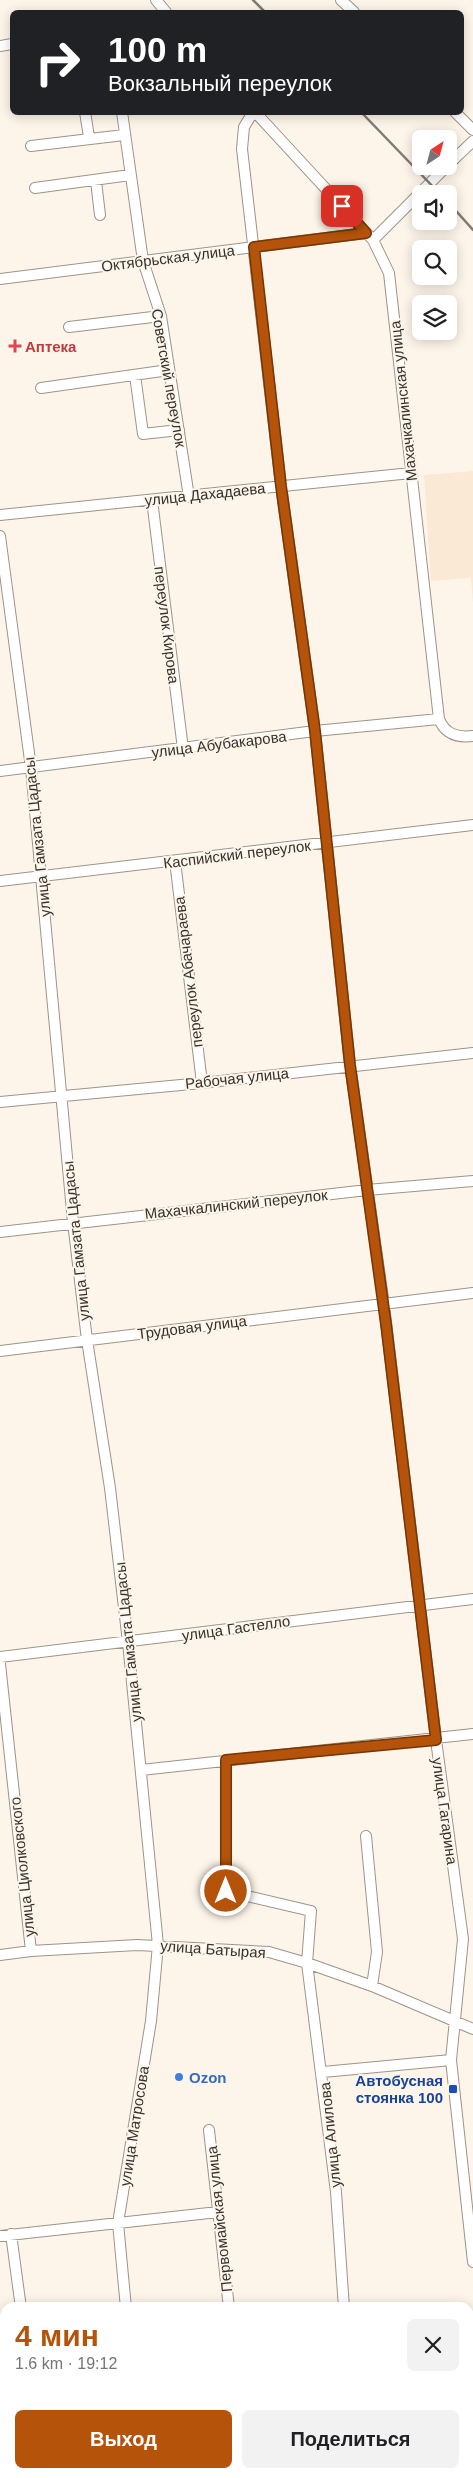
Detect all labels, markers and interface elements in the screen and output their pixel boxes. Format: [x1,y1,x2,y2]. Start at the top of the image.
icon: right [25,30,90,95]
text: 100 m [108,30,207,69]
text: Вокзальный переулок [108,71,332,96]
north arrow [412,130,458,175]
map controls [412,130,457,340]
pin [321,185,363,227]
button: sound [412,185,457,230]
icon: arrive [328,192,356,220]
button: search [412,240,457,285]
street label: Октябрьская улица [100,241,236,275]
button: layers [412,295,457,340]
street label: Советский переулок [148,307,190,449]
street label: Махачкалинская улица [386,319,420,482]
place label: Аптека [25,338,77,355]
marker: Аптека [9,340,21,352]
street label: улица Дахадаева [144,479,267,509]
street label: переулок Кирова [151,565,183,685]
street label: улица Абубакарова [150,727,288,761]
street label: улица Гамзата Цадасы [20,756,54,918]
street label: Каспийский переулок [162,836,312,871]
street label: переулок Абачараева [170,895,206,1048]
street label: Рабочая улица [184,1064,290,1092]
street label: улица Гамзата Цадасы [59,1160,93,1322]
street label: Махачкалинский переулок [144,1186,329,1222]
street label: Трудовая улица [136,1312,248,1342]
street label: улица Гамзата Цадасы [111,1561,145,1723]
street label: улица Гастелло [181,1612,291,1644]
street label: улица Гагарина [429,1756,461,1866]
street label: улица Циолковского [6,1796,38,1938]
position arrow [199,1864,251,1916]
street label: улица Батырая [160,1937,266,1961]
street label: улица Матросова [116,2064,152,2187]
place label: Ozon [189,2069,227,2086]
marker: Ozon [173,2071,185,2083]
place label: Автобусная стоянка 100 [355,2072,443,2106]
street label: улица Алилова [316,2081,344,2189]
marker: Автобусная стоянка 100 [447,2083,459,2095]
street label: Первомайская улица [203,2144,235,2293]
text: 4 мин [15,2319,99,2352]
button: close [407,2319,459,2371]
text: 1.6 km · 19:12 [15,2355,117,2372]
button: Выход [15,2410,232,2468]
button: Поделиться [242,2410,459,2468]

